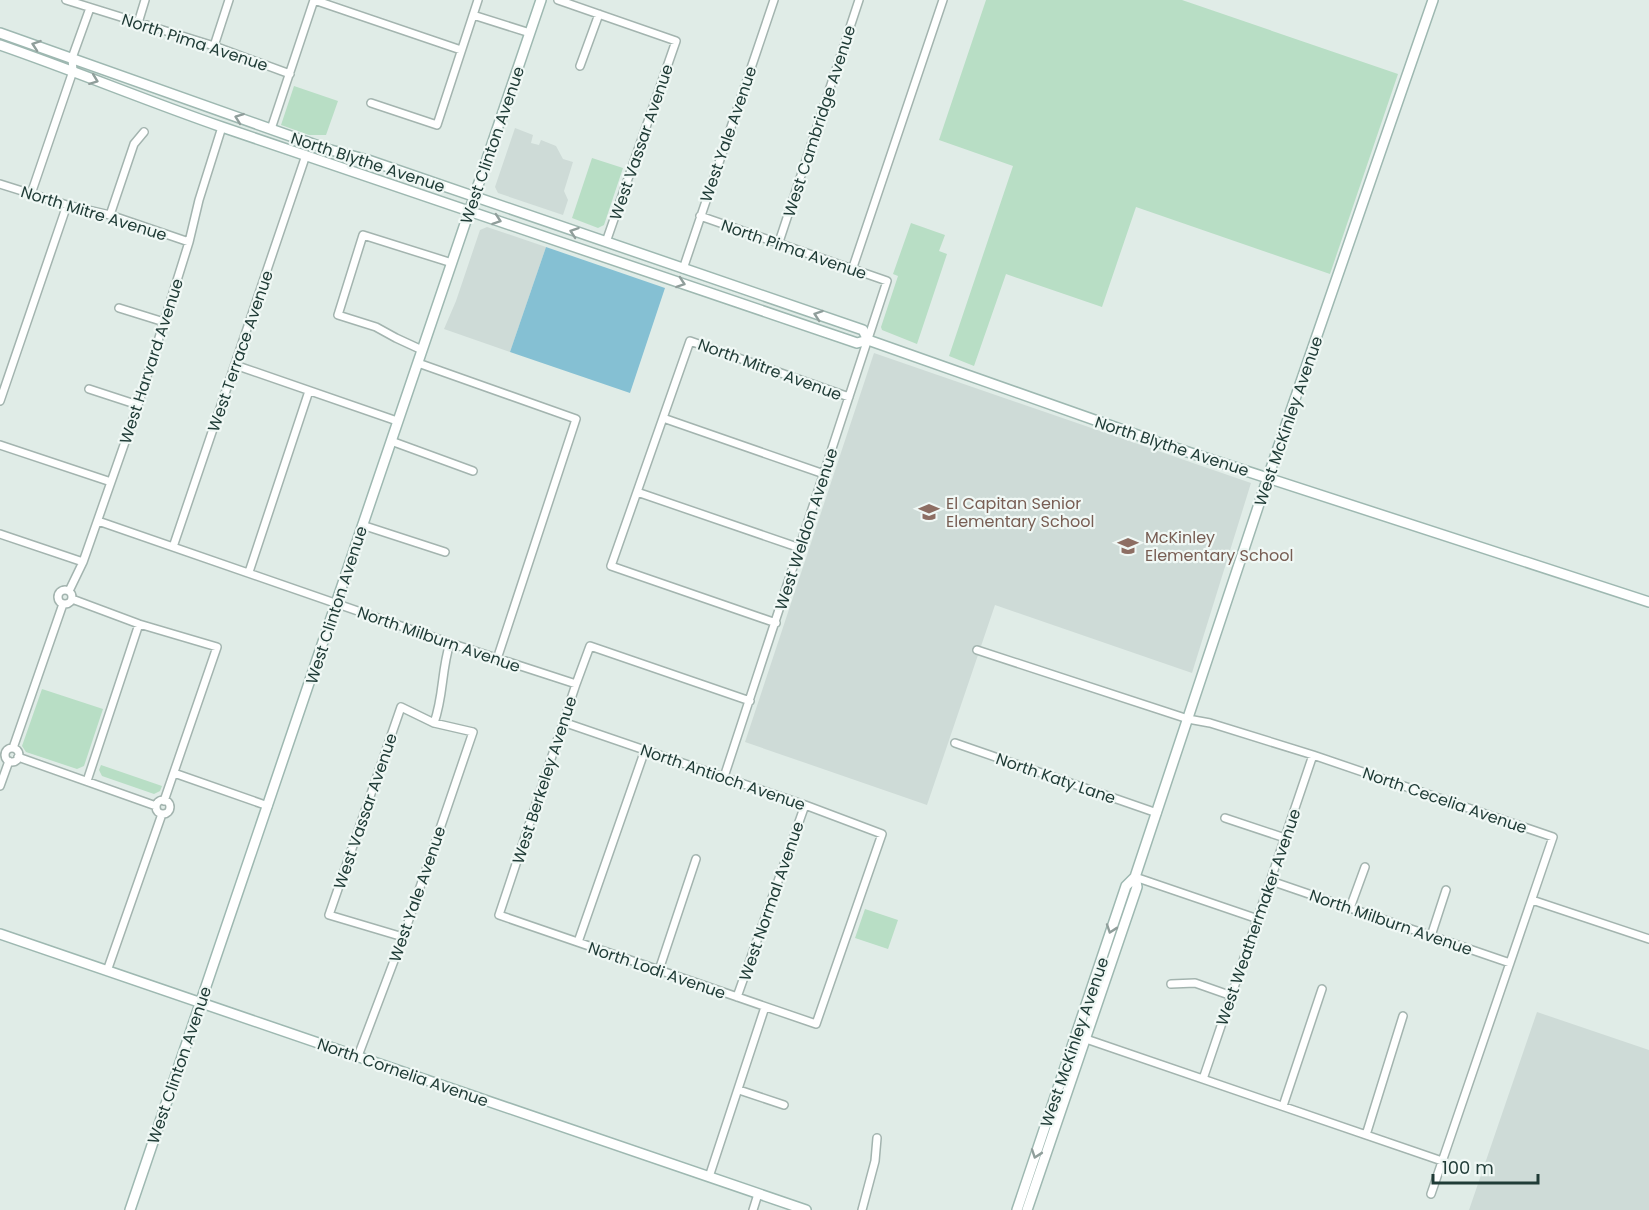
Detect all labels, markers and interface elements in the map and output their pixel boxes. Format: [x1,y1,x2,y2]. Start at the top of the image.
street label: North Pima Avenue [119,8,271,77]
street label: West Cambridge Avenue [778,22,861,220]
one-way arrow [31,40,42,53]
street label: West Vassar Avenue [604,61,679,223]
street label: West Clinton Avenue [455,63,530,227]
street label: West Yale Avenue [694,63,763,205]
one-way arrow [88,72,99,85]
one-way arrow [234,113,245,125]
street label: North Blythe Avenue [288,127,448,198]
street label: North Mitre Avenue [18,180,170,247]
one-way arrow [491,212,501,225]
street label: North Pima Avenue [718,214,870,285]
one-way arrow [569,226,580,239]
street label: West Terrace Avenue [202,267,279,435]
street label: West Harvard Avenue [114,275,189,447]
one-way arrow [675,275,686,288]
one-way arrow [813,310,824,322]
street label: North Mitre Avenue [695,333,845,406]
street label: West McKinley Avenue [1249,333,1328,509]
street label: North Blythe Avenue [1092,411,1252,482]
street label: West Weldon Avenue [769,445,844,613]
place label: El Capitan Senior Elementary School [946,492,1094,533]
school or university icon: El Capitan Senior Elementary School [917,500,941,524]
street label: West Clinton Avenue [300,523,373,687]
place label: McKinley Elementary School [1145,526,1293,567]
school or university icon: McKinley Elementary School [1116,534,1140,558]
street label: North Milburn Avenue [354,601,524,678]
street label: West Berkeley Avenue [506,693,582,867]
street label: West Vassar Avenue [328,730,403,892]
street label: North Antioch Avenue [637,738,808,817]
street label: North Katy Lane [993,747,1119,810]
street label: North Cecelia Avenue [1359,761,1530,839]
street label: West Weathermaker Avenue [1210,806,1306,1029]
street label: West Normal Avenue [733,818,810,984]
street label: West Yale Avenue [383,823,452,965]
street label: North Milburn Avenue [1306,884,1476,961]
one-way arrow [1106,923,1119,934]
street label: North Lodi Avenue [585,936,729,1005]
street label: West McKinley Avenue [1035,954,1114,1130]
street label: West Clinton Avenue [142,983,217,1147]
street label: North Cornelia Avenue [314,1032,492,1113]
scale bar [1433,1147,1538,1185]
one-way arrow [1031,1148,1043,1159]
text: 100 m [1442,1155,1494,1180]

